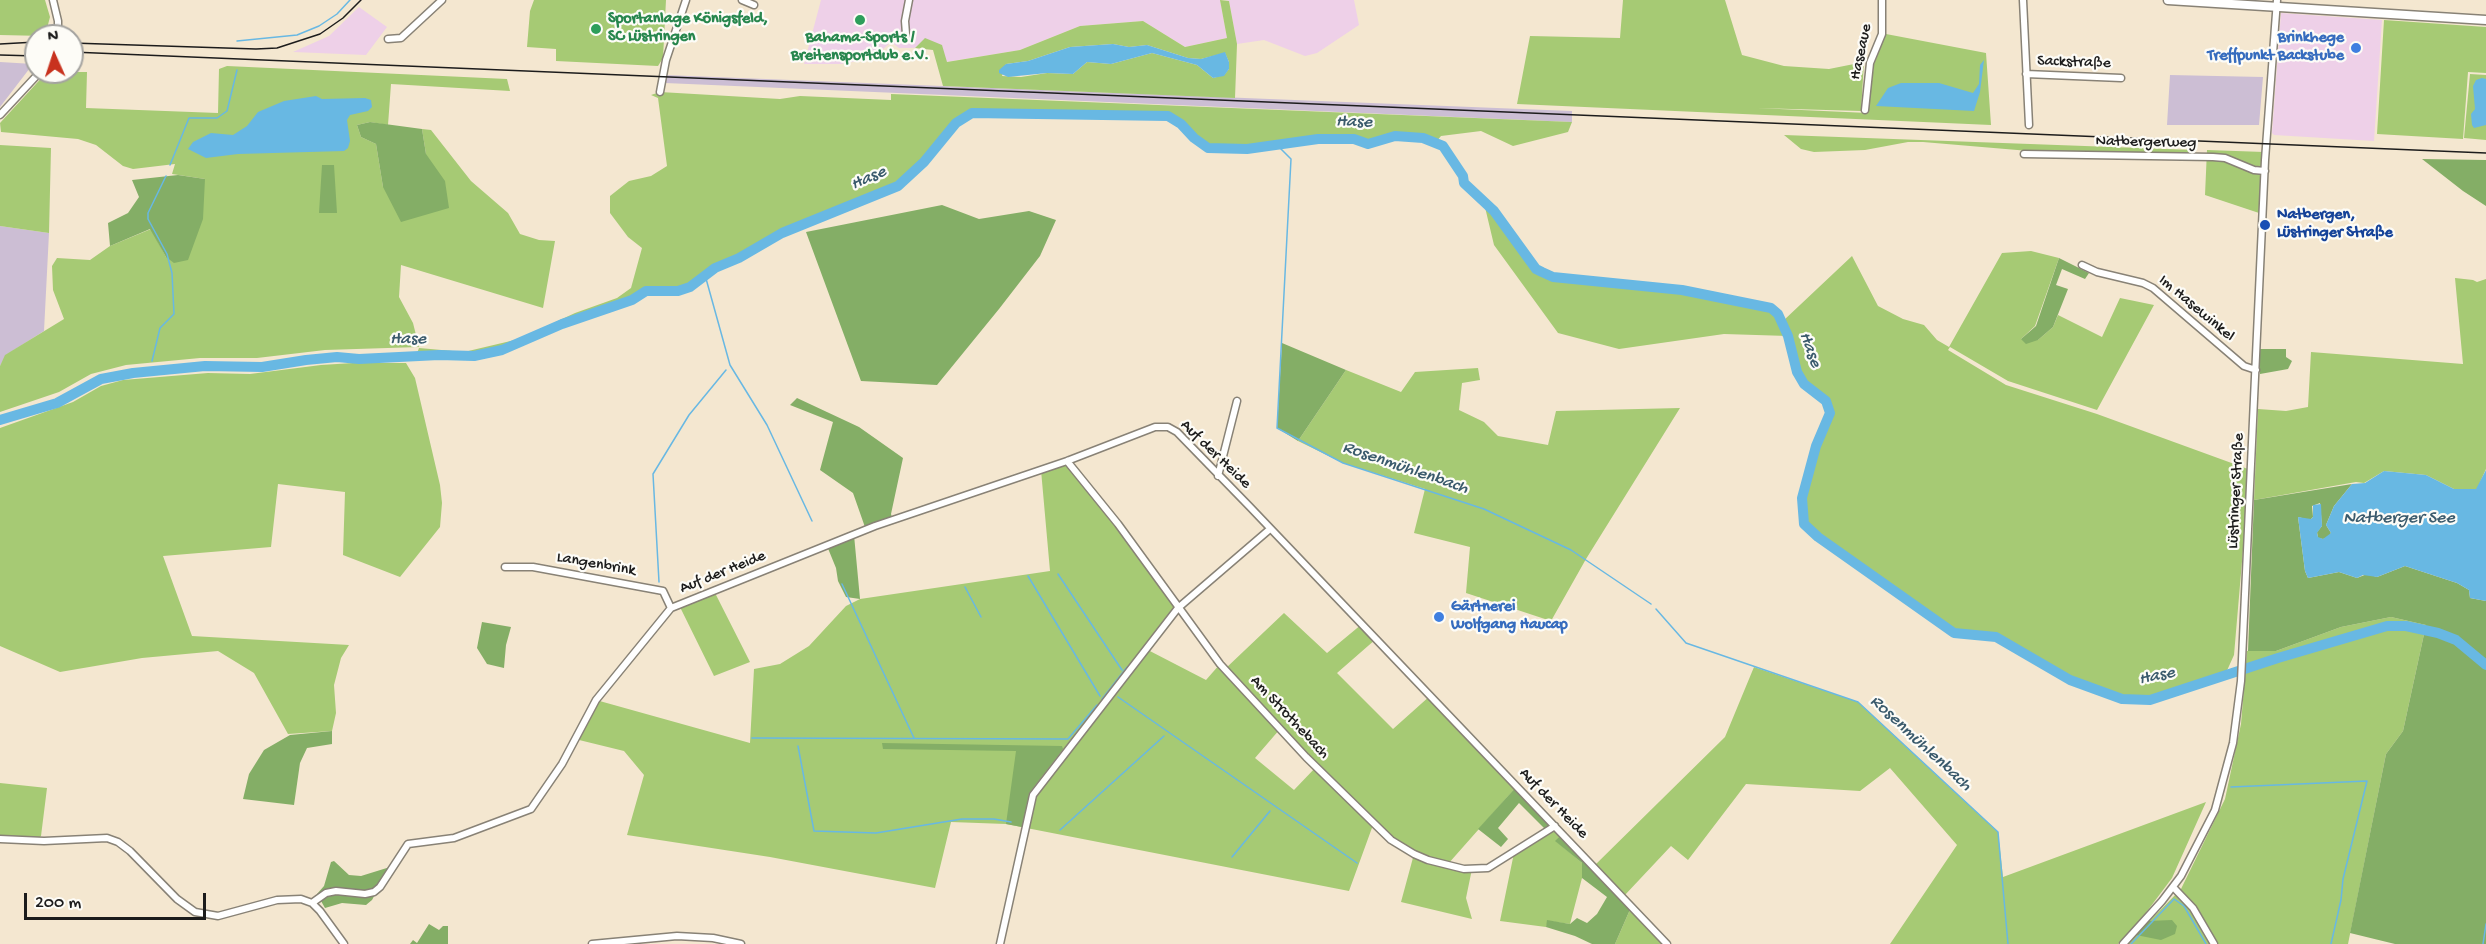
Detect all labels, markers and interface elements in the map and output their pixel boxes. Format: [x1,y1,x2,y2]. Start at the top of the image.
place label: Sportanlage Königsfeld, SC Lüstringen [608,10,768,48]
marker: Bahama-Sports / Breitensportclub e.V. [853,13,867,27]
marker: Sportanlage Königsfeld, SC Lüstringen [589,22,603,36]
street label: Haseaue [1847,22,1877,82]
north arrow [24,24,84,84]
text: N [47,28,59,47]
place label: Bahama-Sports / Breitensportclub e.V. [791,29,929,67]
place label: Brinkhege Treffpunkt Backstube [2207,29,2344,67]
marker: Brinkhege Treffpunkt Backstube [2349,41,2363,55]
street label: Sackstraße [2037,52,2111,74]
water label: Hase [1336,112,1372,134]
street label: Natbergerweg [2095,133,2197,153]
water label: Hase [848,162,890,196]
place label: Natbergen, Lüstringer Straße [2277,206,2393,244]
marker: Natbergen, Lüstringer Straße [2258,218,2272,232]
street label: Im Hasewinkel [2154,272,2238,346]
water label: Hase [390,329,426,351]
water label: Hase [1793,329,1825,371]
street label: Auf der Heide [1176,416,1254,494]
street label: Lüstringer Straße [2224,433,2250,549]
water label: Rosenmühlenbach [1339,437,1471,501]
water label: Natberger See [2343,508,2455,530]
street label: Auf der Heide [677,547,769,599]
street label: Langenbrink [555,549,637,581]
place label: Gärtnerei Wolfgang Haucap [1451,598,1568,636]
marker: Gärtnerei Wolfgang Haucap [1432,610,1446,624]
water label: Hase [2137,663,2177,691]
street label: Am Strothebach [1245,672,1333,764]
water label: Rosenmühlenbach [1865,691,1975,797]
street label: Auf der Heide [1514,765,1592,843]
scale bar [27,881,208,919]
text: 200 m [35,893,81,914]

